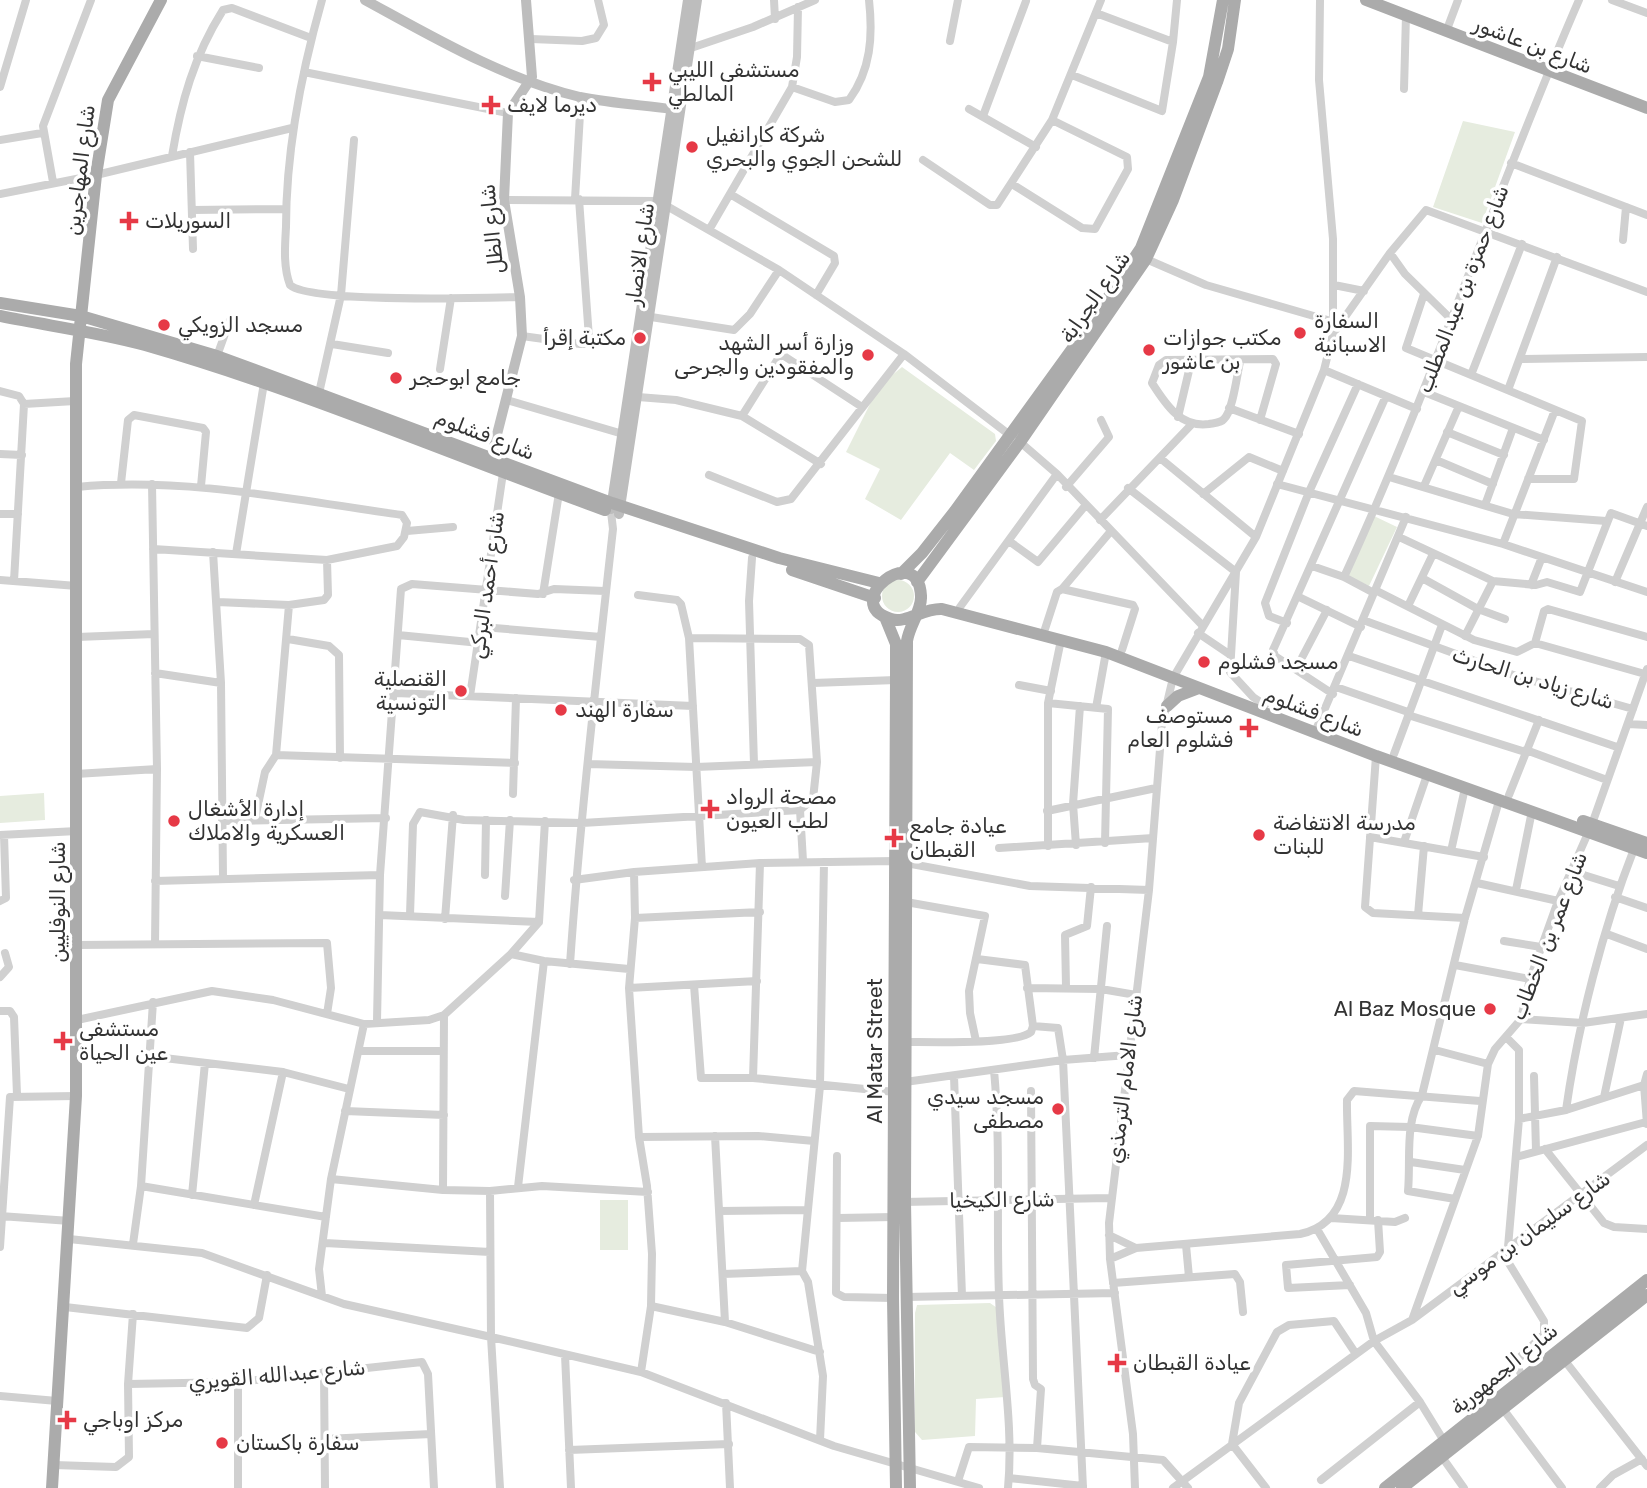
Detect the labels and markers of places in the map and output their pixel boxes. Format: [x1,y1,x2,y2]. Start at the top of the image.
place label: مستشفي الليبي المالطي [668,57,799,110]
marker: مستشفي الليبي المالطي [642,72,662,92]
place label: ديرما لايف [507,92,597,117]
marker: ديرما لايف [481,95,501,115]
place label: شركة كارانفيل للشحن الجوي والبحري [706,122,902,173]
marker: شركة كارانفيل للشحن الجوي والبحري [684,139,700,155]
place label: السوريلات [145,208,231,233]
marker: السوريلات [119,211,139,231]
place label: السفارة الاسبانية [1314,308,1387,357]
place label: مسجد الزويكي [178,312,303,341]
marker: مسجد الزويكي [156,317,172,333]
place label: مكتبة إقرأ [543,325,626,351]
place label: مكتب جوازات بن عاشور [1161,325,1281,374]
marker: السفارة الاسبانية [1292,325,1308,341]
marker: مكتبة إقرأ [632,330,648,346]
place label: وزارة أسر الشهد والمفقودين والجرحى [674,330,854,380]
marker: مكتب جوازات بن عاشور [1141,342,1157,358]
marker: وزارة أسر الشهد والمفقودين والجرحى [860,347,876,363]
place label: جامع ابوحجر [408,365,521,393]
marker: جامع ابوحجر [388,370,404,386]
place label: مسجد فشلوم [1218,649,1338,675]
marker: مسجد فشلوم [1196,654,1212,670]
place label: القنصلية التونسية [374,666,447,715]
marker: القنصلية التونسية [453,683,469,699]
place label: سفارة الهند [575,697,674,722]
marker: سفارة الهند [553,702,569,718]
place label: مستوصف فشلوم العام [1128,703,1233,753]
marker: مستوصف فشلوم العام [1239,718,1259,738]
place label: مصحة الرواد لطب العيون [726,784,837,833]
place label: إدارة الأشغال العسكرية والاملاك [188,796,345,846]
marker: مصحة الرواد لطب العيون [700,799,720,819]
place label: مدرسة الانتفاضة للبنات [1273,810,1416,859]
marker: إدارة الأشغال العسكرية والاملاك [166,813,182,829]
place label: عيادة جامع القبطان [910,813,1006,862]
marker: مدرسة الانتفاضة للبنات [1251,827,1267,843]
marker: عيادة جامع القبطان [884,828,904,848]
place label: Al Baz Mosque [1334,996,1476,1021]
marker: Al Baz Mosque [1482,1001,1498,1017]
place label: مستشفى عين الحياة [79,1016,168,1065]
marker: مستشفى عين الحياة [53,1031,73,1051]
place label: مسجد سيدي مصطفى [927,1084,1044,1133]
marker: مسجد سيدي مصطفى [1050,1101,1066,1117]
place label: عيادة القبطان [1133,1350,1251,1375]
marker: عيادة القبطان [1107,1353,1127,1373]
place label: مركز اوباجي [83,1407,183,1436]
marker: مركز اوباجي [57,1410,77,1430]
place label: سفارة باكستان [236,1430,360,1455]
marker: سفارة باكستان [214,1435,230,1451]

